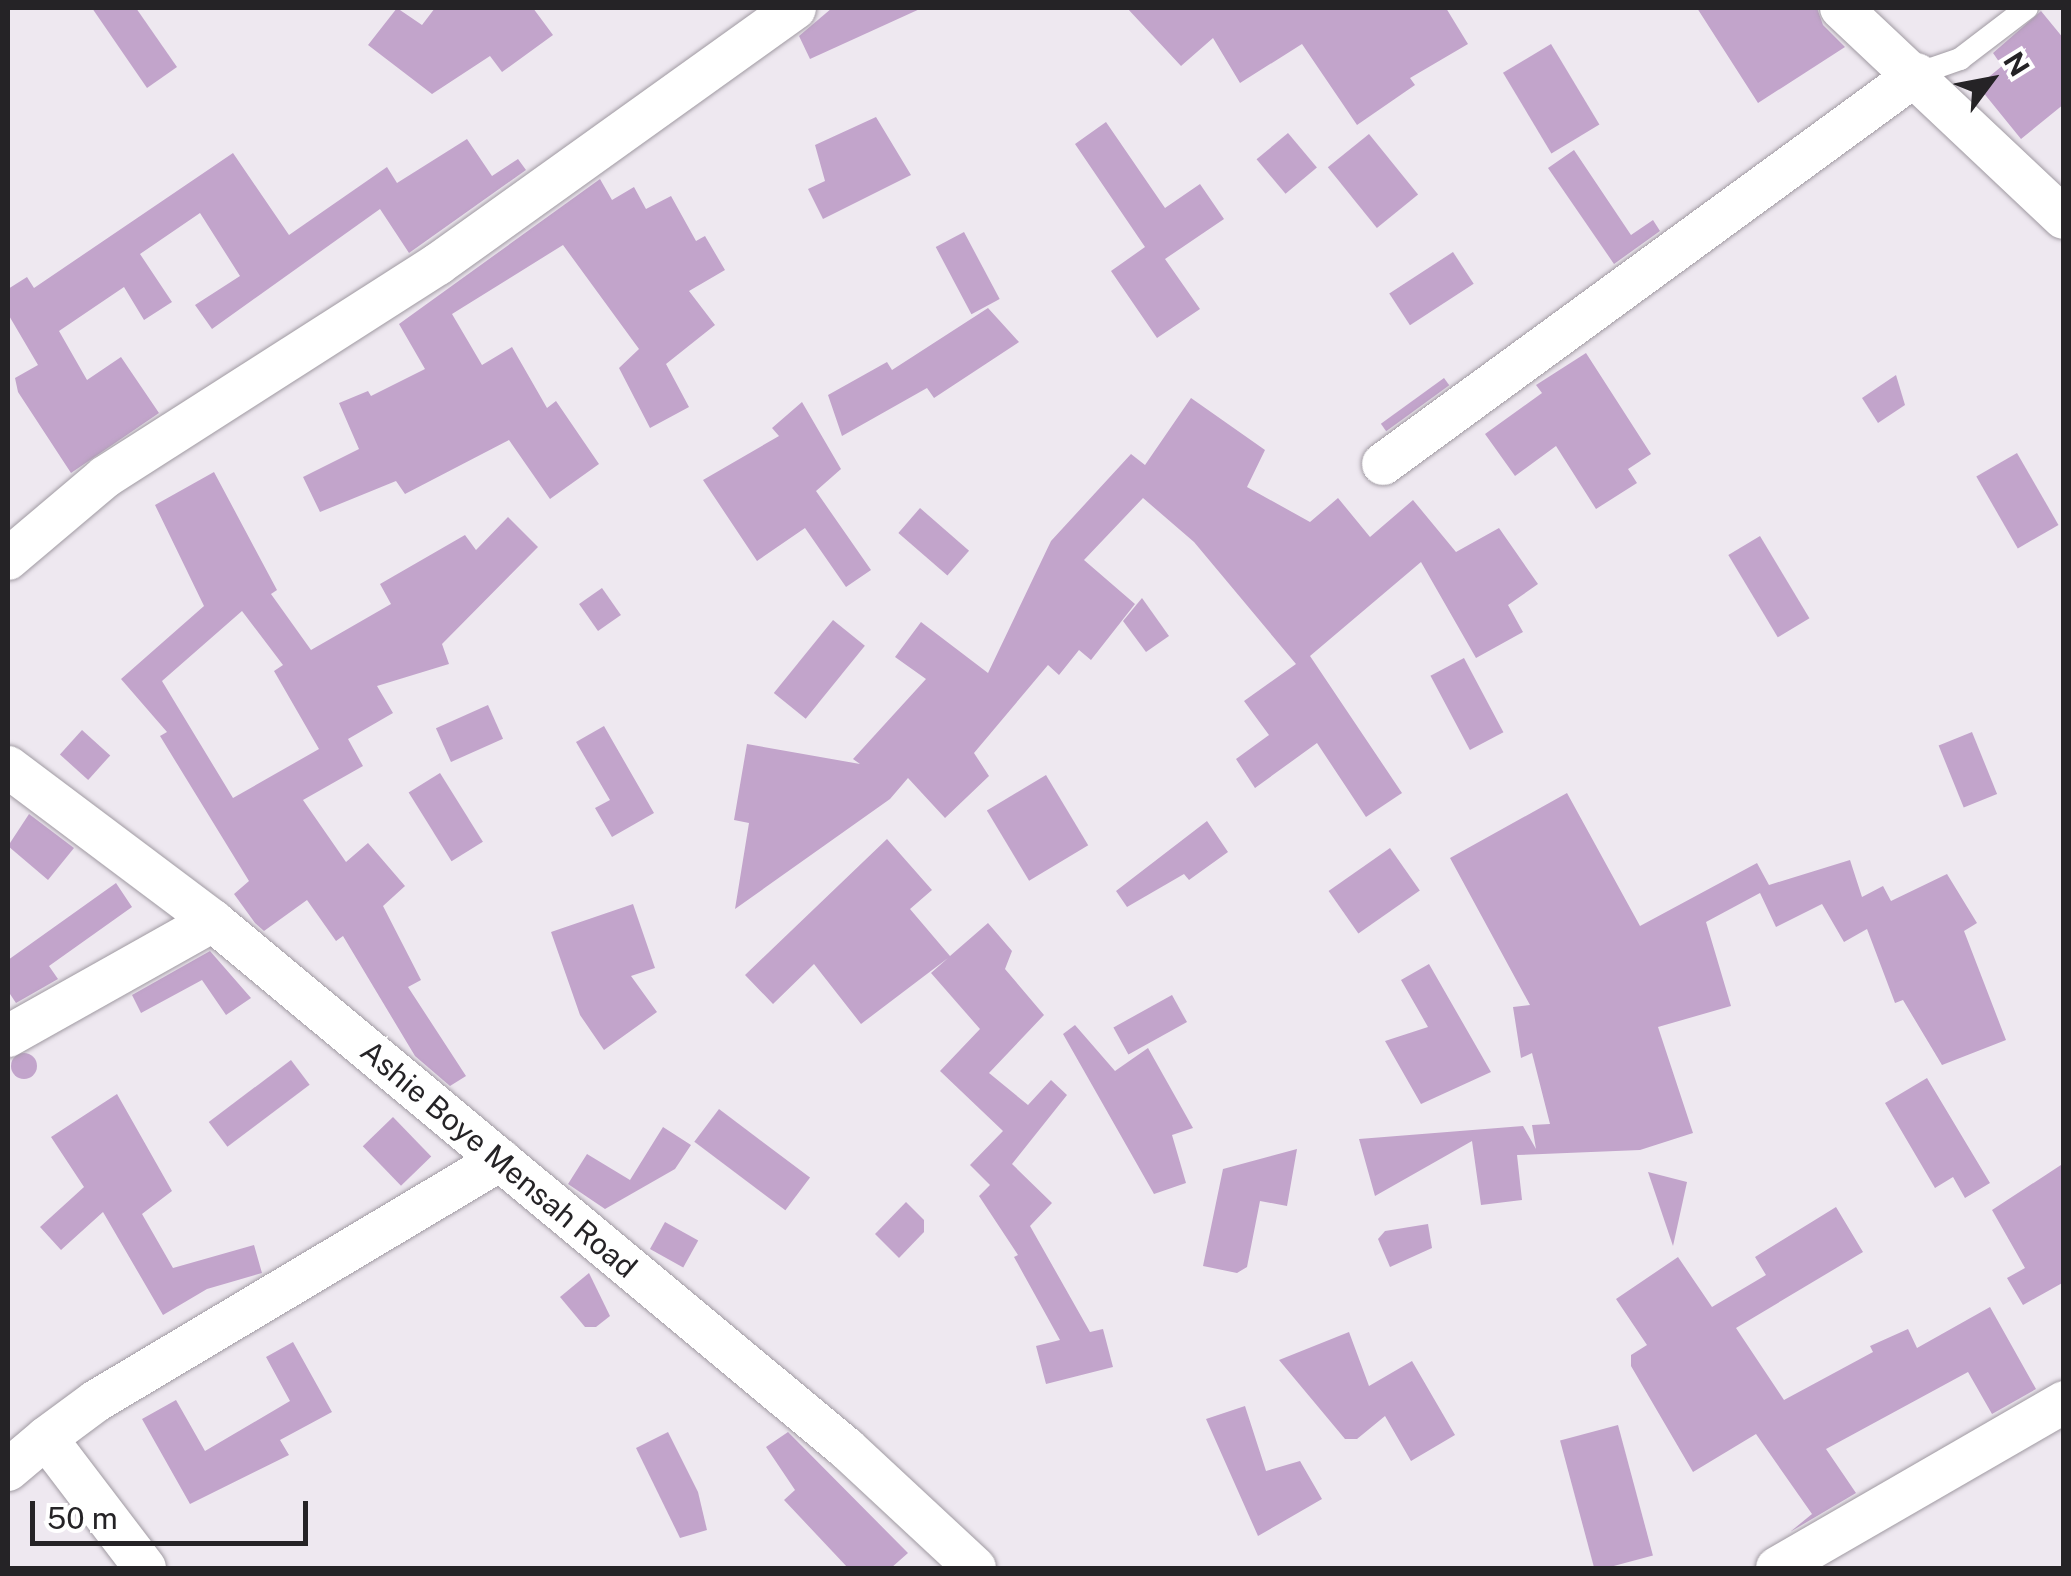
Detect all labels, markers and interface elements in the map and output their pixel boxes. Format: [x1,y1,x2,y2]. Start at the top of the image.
north arrow [1941,30,2041,130]
text: N [1997,46,2037,82]
street label: Ashie Boye Mensah Road [353,1033,645,1285]
scale bar [35,1481,312,1543]
text: 50 m [47,1500,118,1536]

